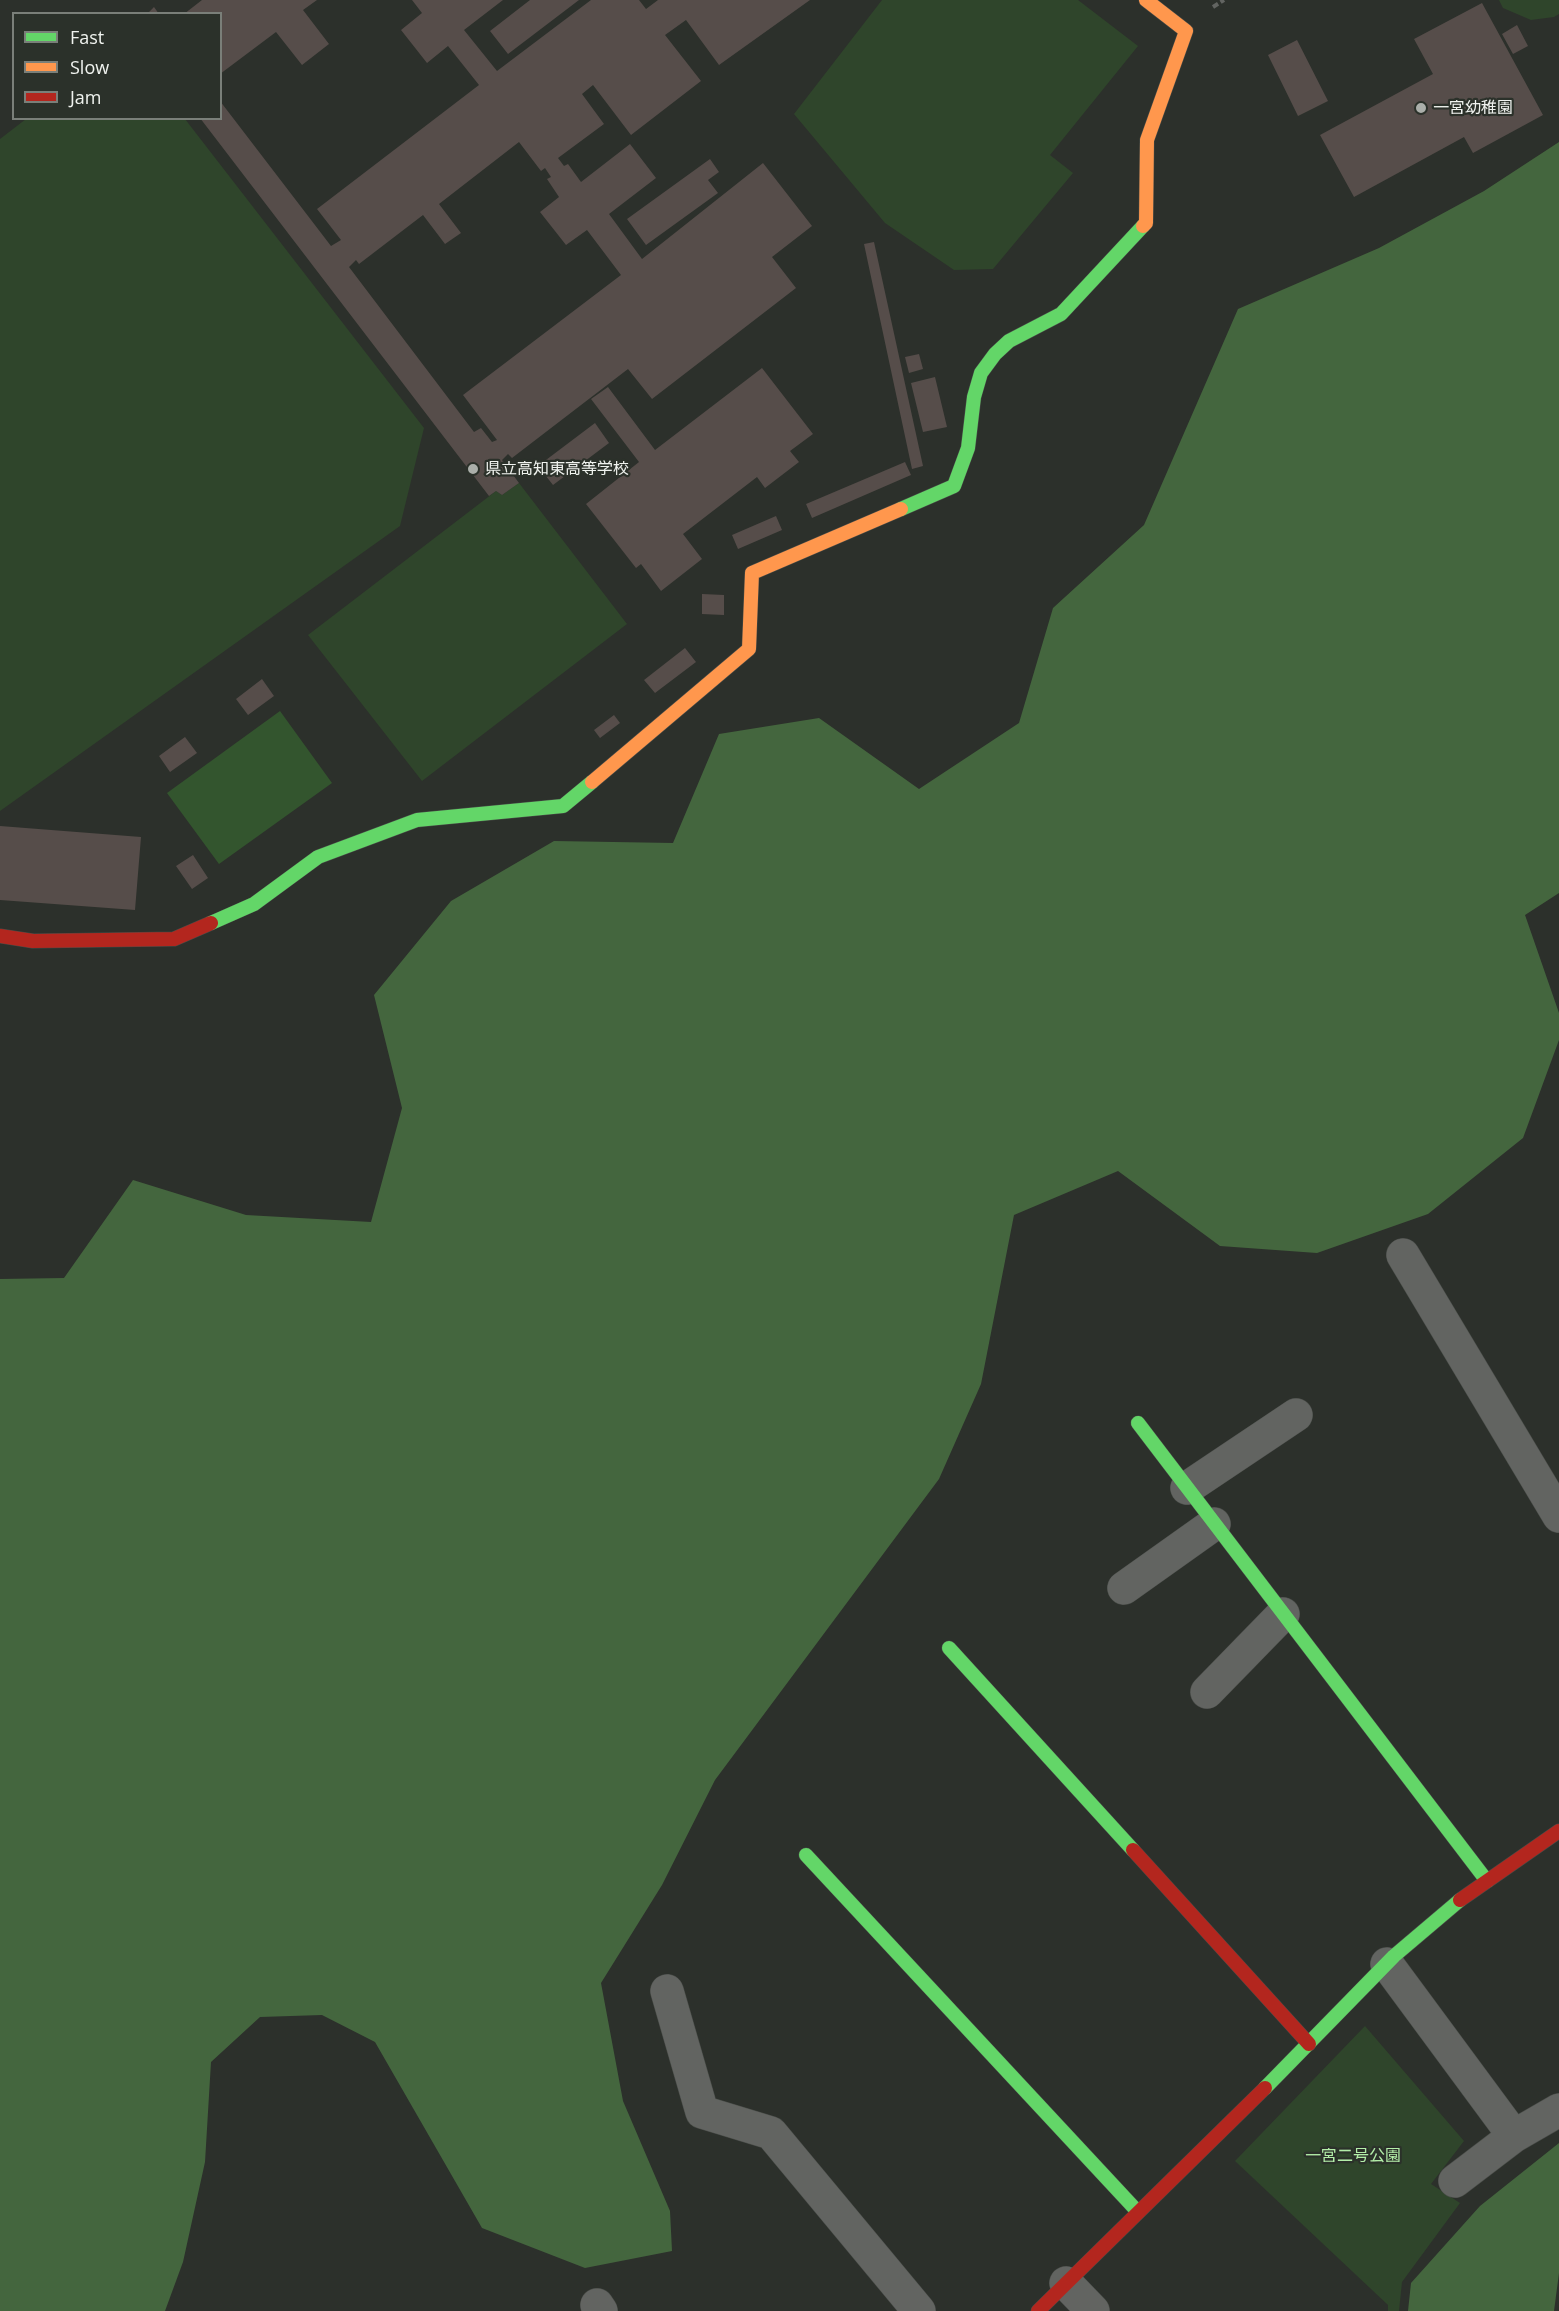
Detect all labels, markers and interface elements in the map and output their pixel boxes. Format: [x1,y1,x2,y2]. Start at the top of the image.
legend [12,12,222,120]
text: Fast [70,25,104,49]
text: Slow [70,55,109,79]
text: Jam [70,85,102,109]
place label: 一宮幼稚園 [1433,98,1513,118]
marker: 一宮幼稚園 [1414,101,1428,115]
place label: 県立高知東高等学校 [485,459,629,479]
marker: 県立高知東高等学校 [466,462,480,476]
park label: 一宮二号公園 [1305,2146,1401,2166]

